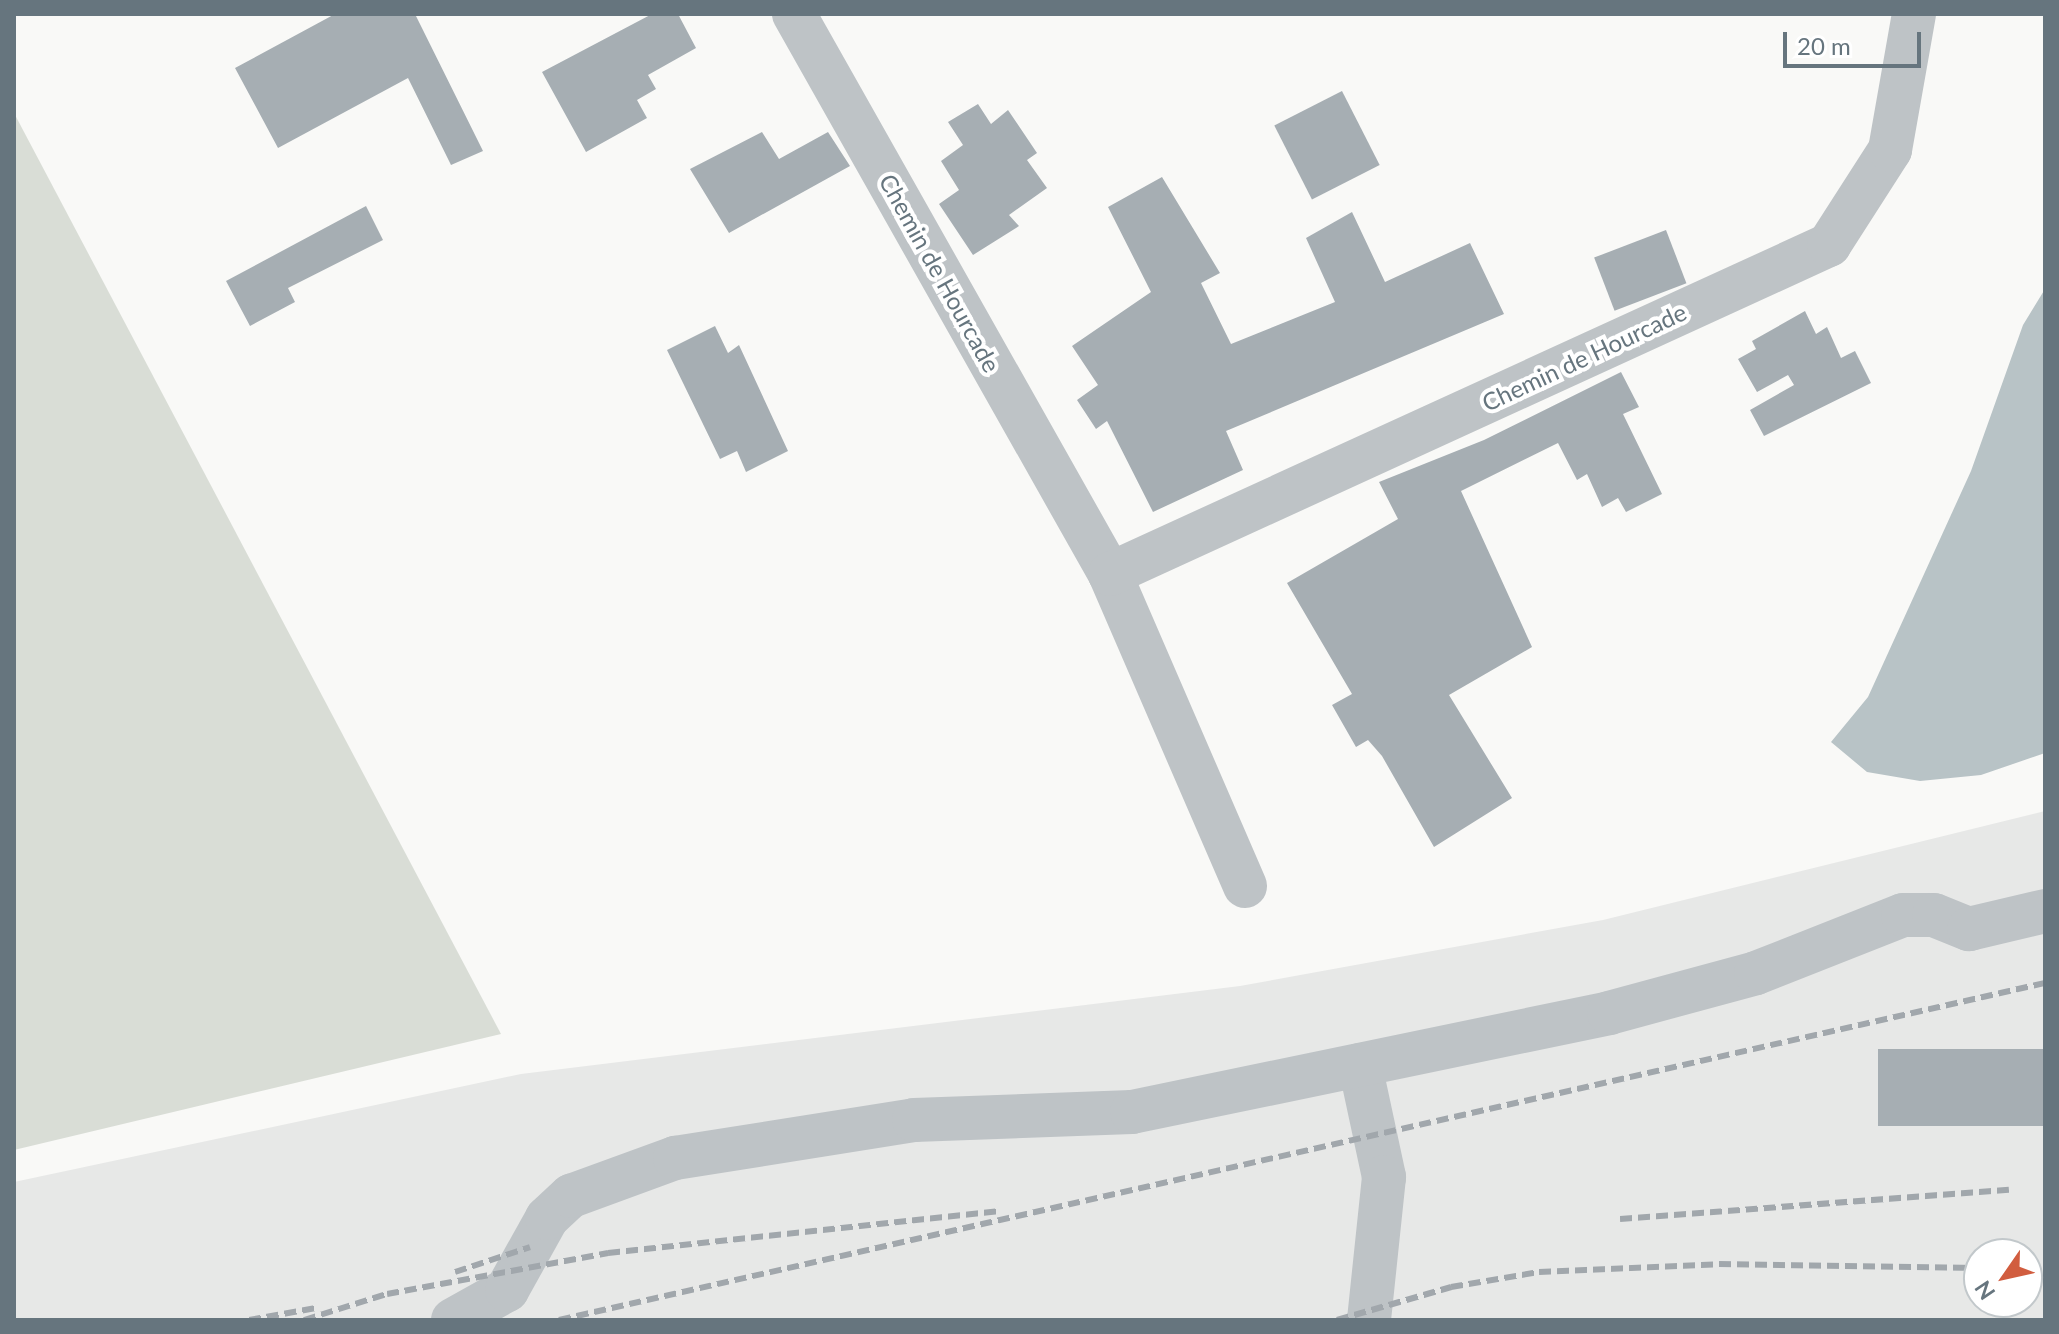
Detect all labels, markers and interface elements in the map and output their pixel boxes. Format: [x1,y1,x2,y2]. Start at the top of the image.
scale bar [1787,16,1925,66]
text: 20 m [1797,31,1851,60]
street label: Chemin de Hourcade [874,169,1006,377]
street label: Chemin de Hourcade [1477,297,1691,417]
north arrow [1963,1238,2043,1318]
text: N [1968,1276,2000,1305]

